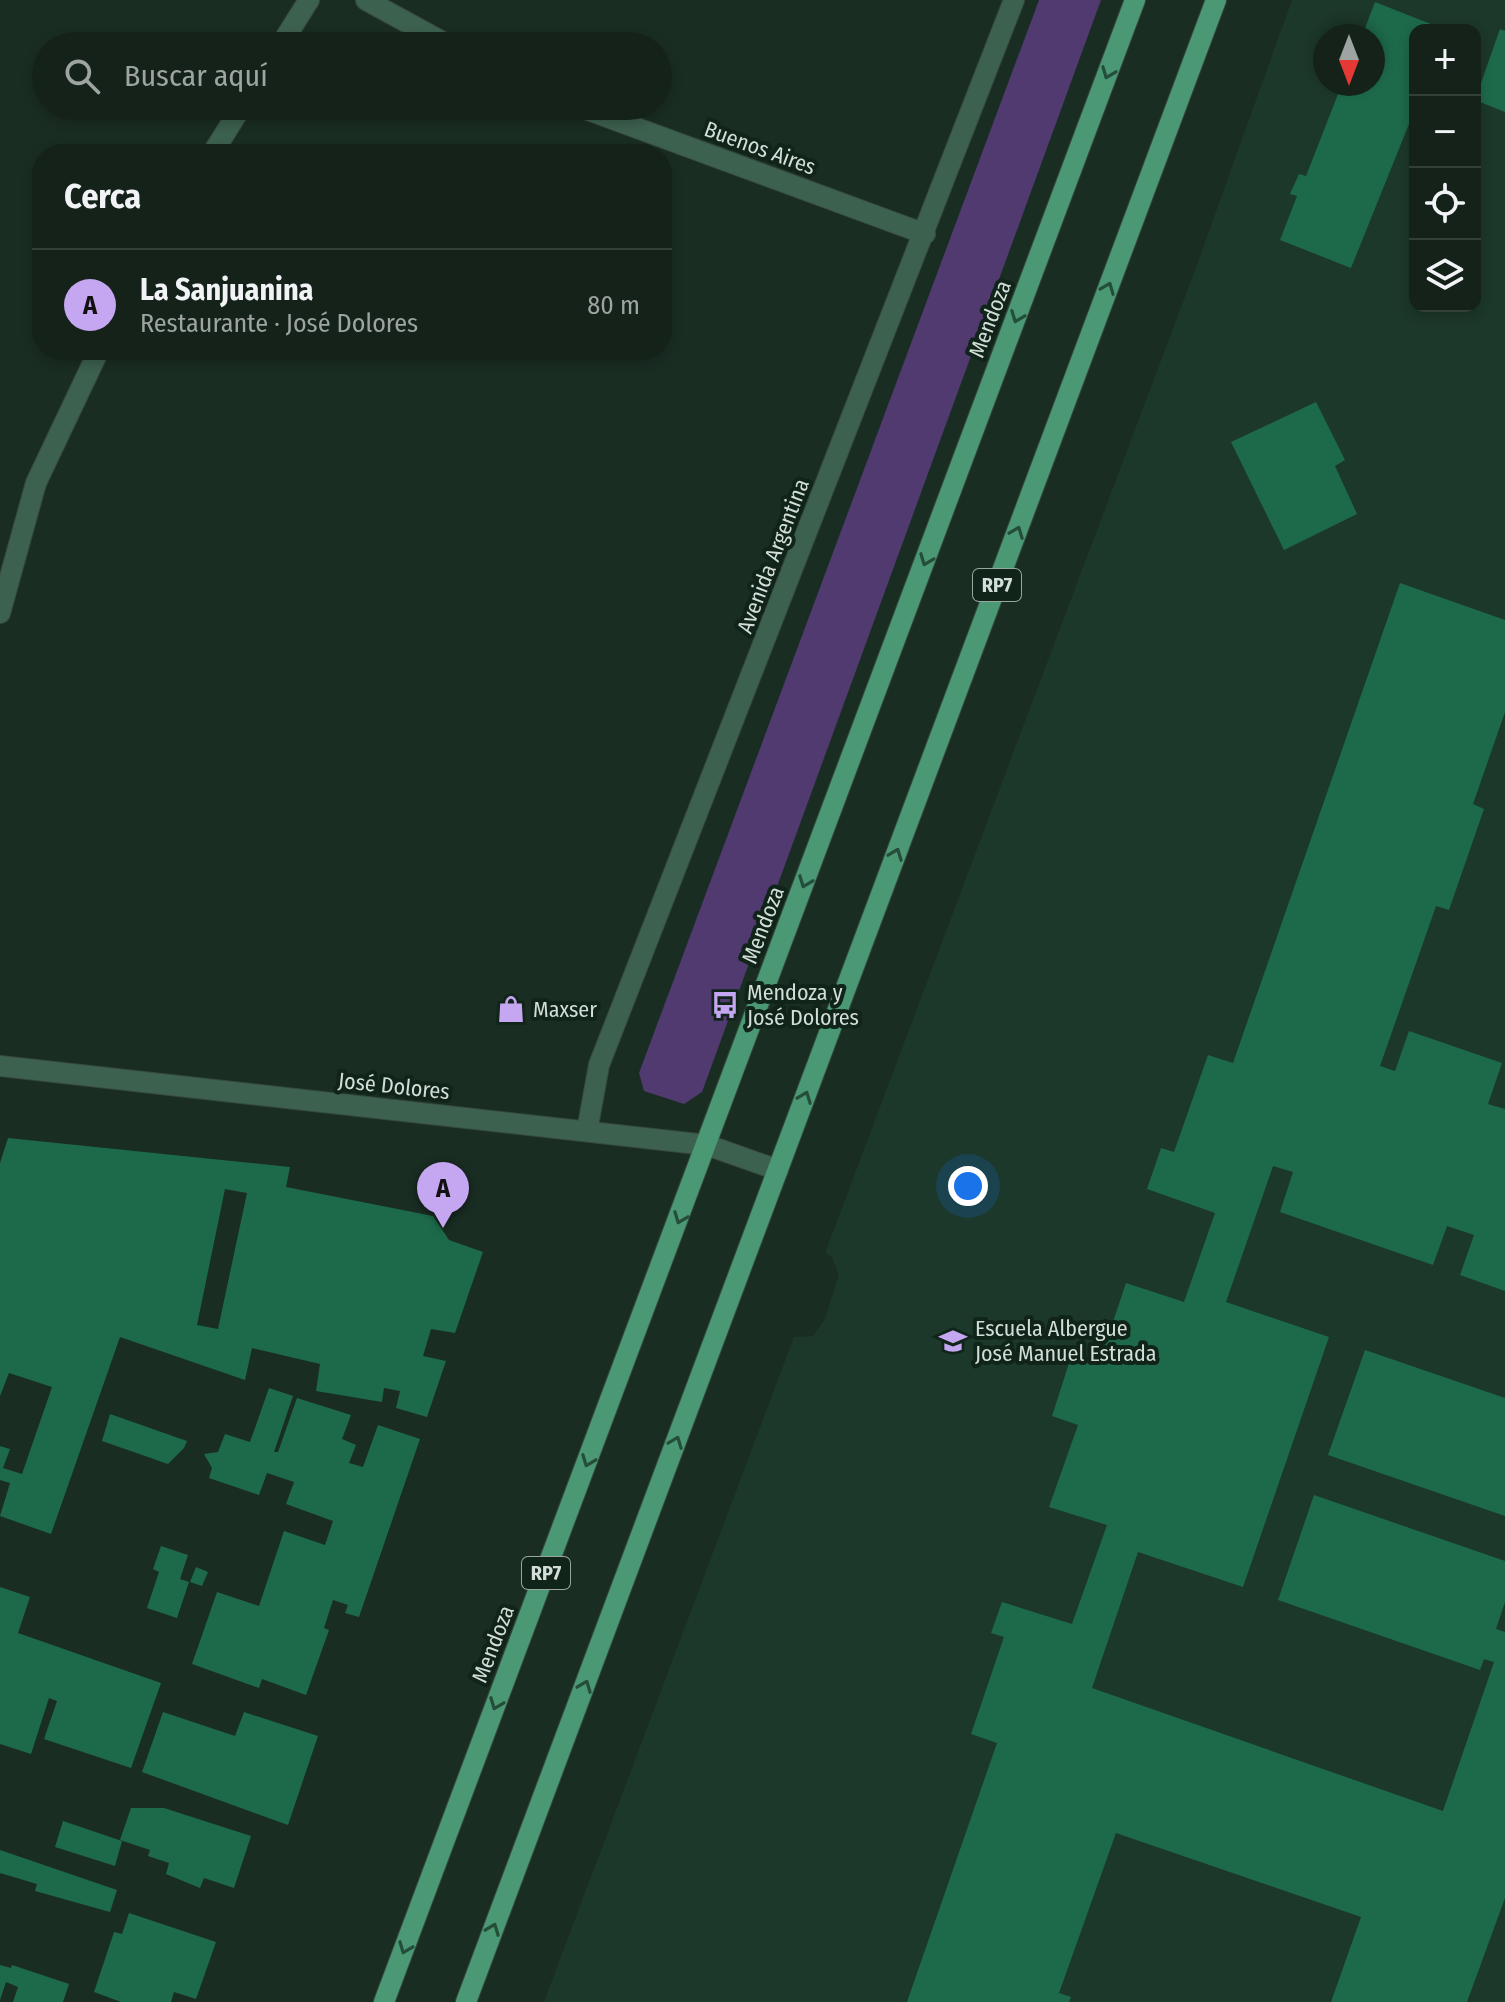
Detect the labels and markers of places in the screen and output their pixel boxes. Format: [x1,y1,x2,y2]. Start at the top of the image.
place label: Mendoza y José Dolores [747,979,859,1031]
bus stop icon: Mendoza y José Dolores [710,990,740,1020]
shop icon: Maxser [496,994,526,1024]
place label: Maxser [533,996,597,1023]
pin: A [417,1162,469,1228]
place label: Escuela Albergue José Manuel Estrada [975,1315,1157,1367]
school or university icon: Escuela Albergue José Manuel Estrada [938,1326,968,1356]

